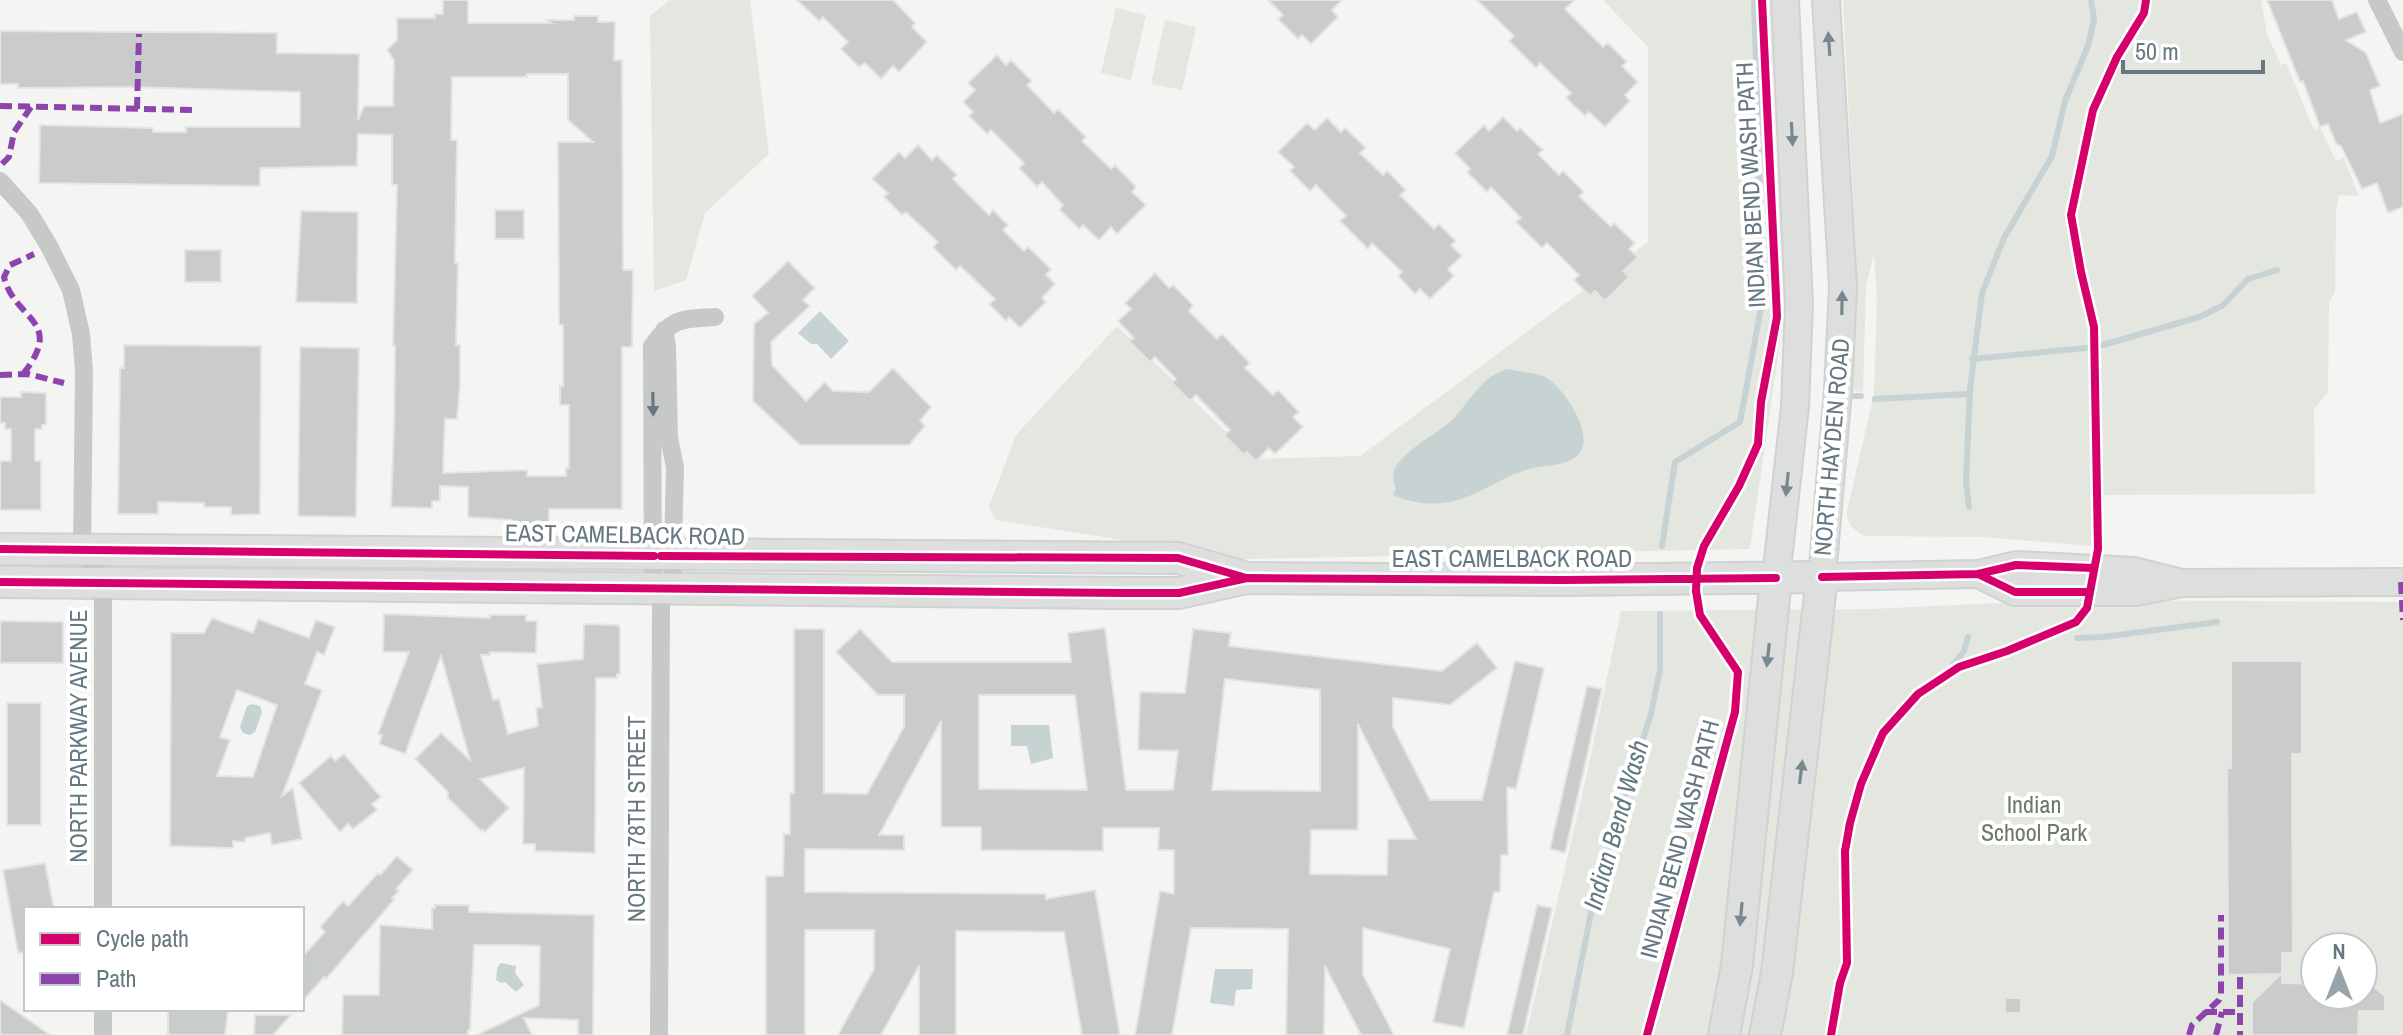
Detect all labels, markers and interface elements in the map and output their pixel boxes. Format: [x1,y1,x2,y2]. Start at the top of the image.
scale bar [2123,24,2263,74]
one-way arrow [1822,31,1835,56]
text: 50 m [2135,35,2179,67]
street label: INDIAN BEND WASH PATH [1728,62,1772,309]
one-way arrow [1786,122,1799,147]
one-way arrow [1836,290,1849,315]
street label: NORTH HAYDEN ROAD [1806,337,1856,557]
one-way arrow [647,392,659,417]
one-way arrow [1780,471,1793,496]
street label: EAST CAMELBACK ROAD [505,516,745,552]
street label: EAST CAMELBACK ROAD [1392,542,1632,574]
street label: NORTH PARKWAY AVENUE [62,609,94,863]
one-way arrow [1761,643,1774,668]
street label: NORTH 78TH STREET [620,716,652,922]
street label: INDIAN BEND WASH PATH [1632,716,1726,962]
water label: Indian Bend Wash [1575,736,1656,914]
one-way arrow [1795,759,1808,784]
park label: Indian School Park [1981,788,2087,848]
one-way arrow [1735,902,1748,927]
legend [24,907,304,1011]
text: Cycle path [96,922,189,954]
north arrow [2299,931,2379,1011]
text: N [2332,936,2346,966]
text: Path [96,962,137,994]

